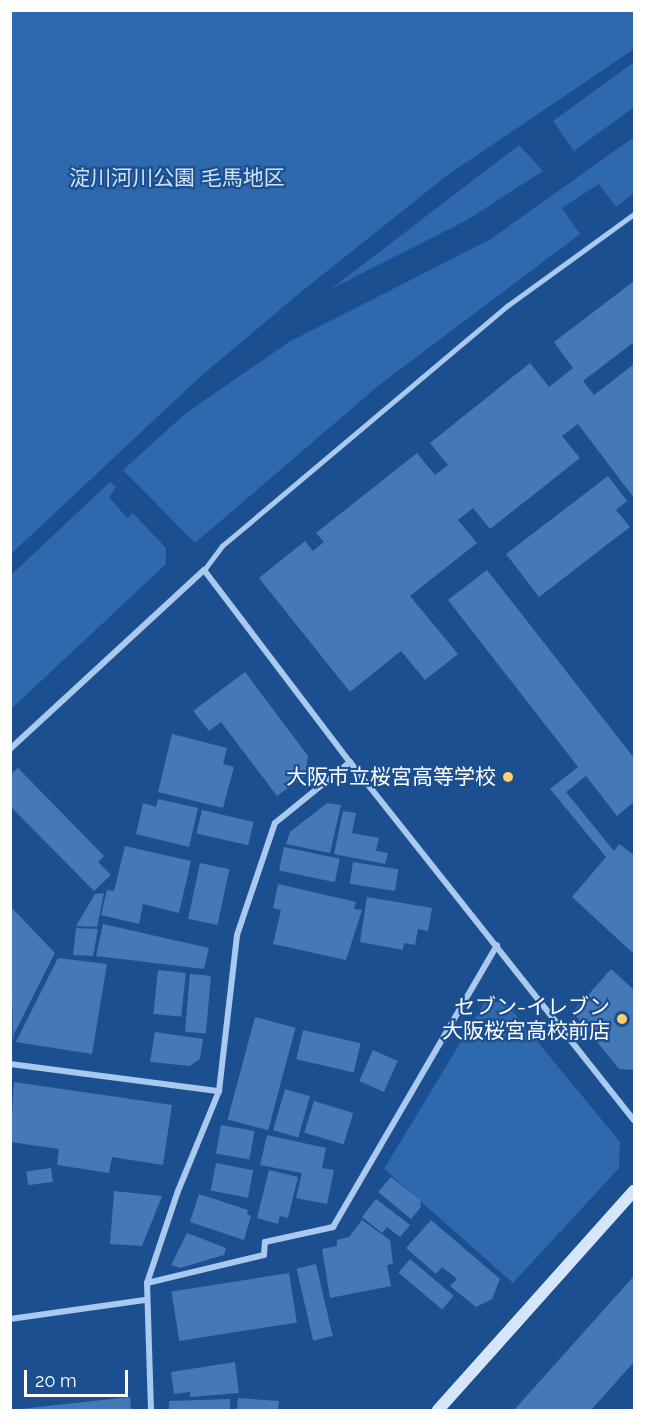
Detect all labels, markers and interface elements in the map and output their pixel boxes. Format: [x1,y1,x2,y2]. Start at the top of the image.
park label: 淀川河川公園 毛馬地区 [69,165,285,191]
place label: 大阪市立桜宮高等学校 [286,764,496,790]
marker: 大阪市立桜宮高等学校 [501,770,515,784]
place label: セブン-イレブン 大阪桜宮高校前店 [442,994,610,1044]
marker: セブン-イレブン 大阪桜宮高校前店 [615,1012,629,1026]
scale bar [27,1358,130,1396]
text: 20 m [35,1370,77,1391]

